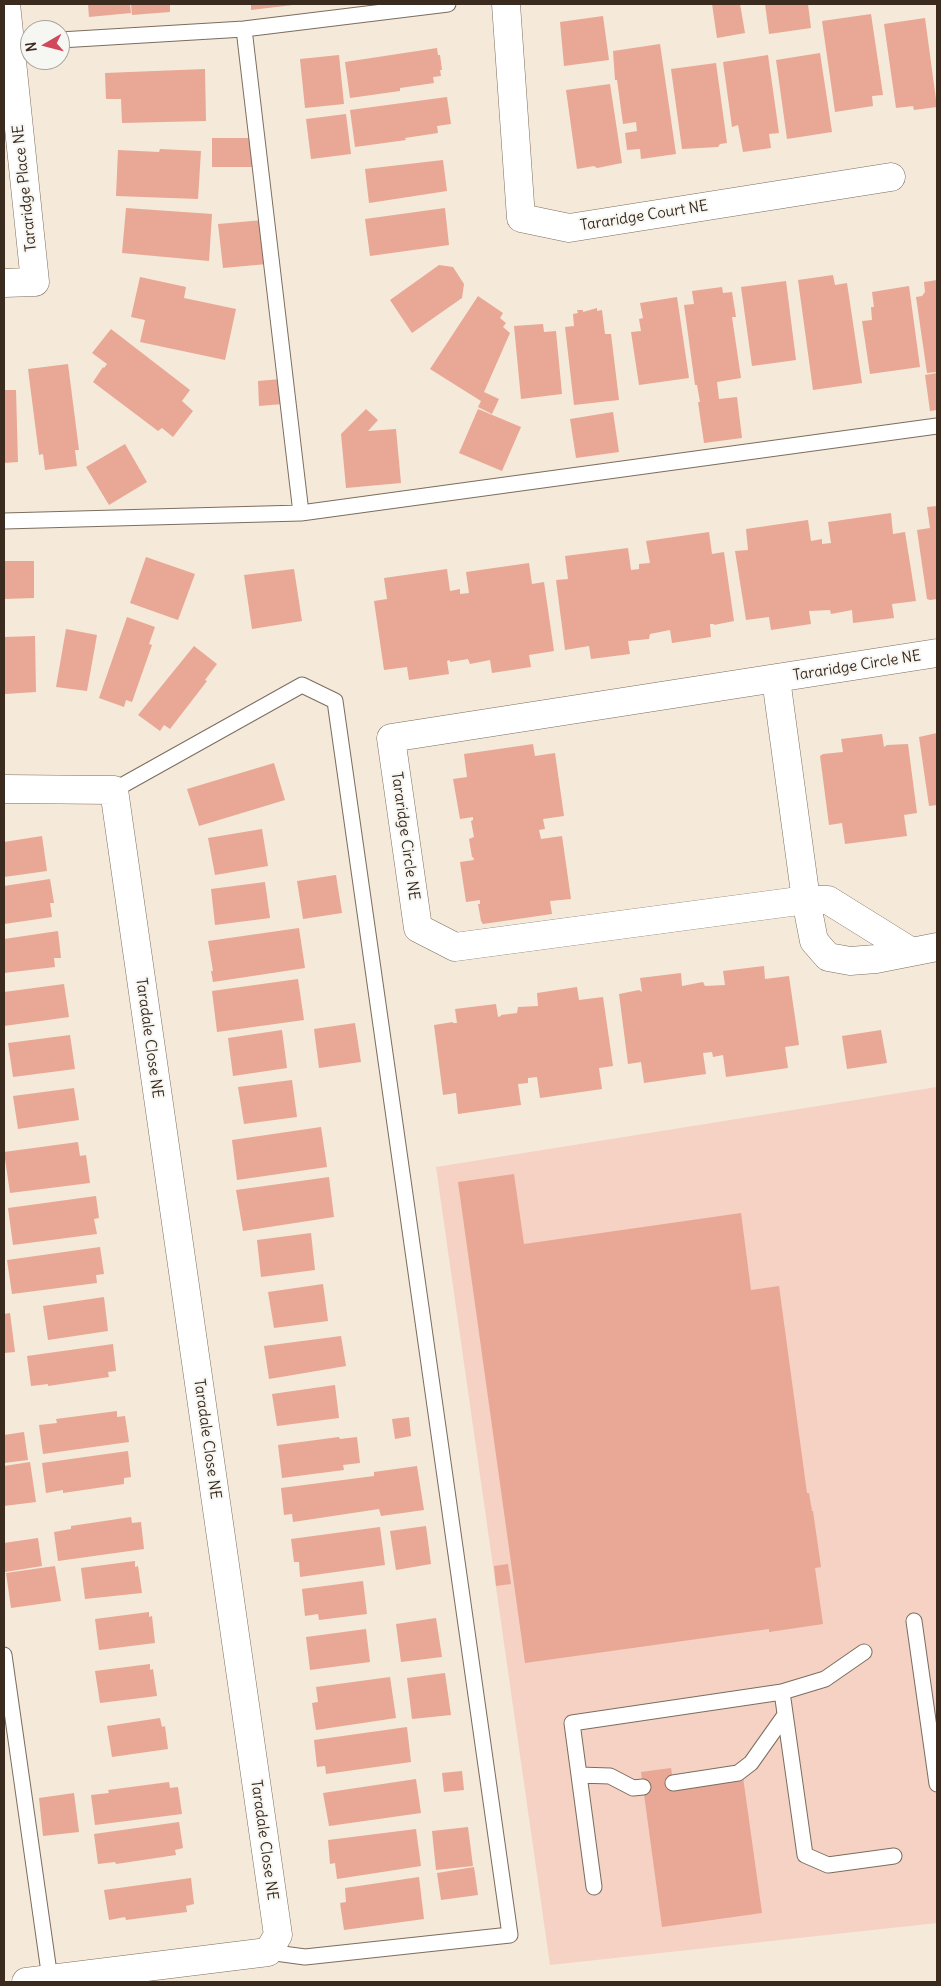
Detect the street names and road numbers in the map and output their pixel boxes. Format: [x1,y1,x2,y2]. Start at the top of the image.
street label: Tararidge Place NE [9,124,41,252]
street label: Tararidge Court NE [579,197,709,235]
street label: Tararidge Circle NE [792,647,922,685]
street label: Tararidge Circle NE [387,771,423,901]
street label: Taradale Close NE [132,977,166,1099]
street label: Taradale Close NE [190,1378,224,1500]
street label: Taradale Close NE [247,1779,281,1901]

